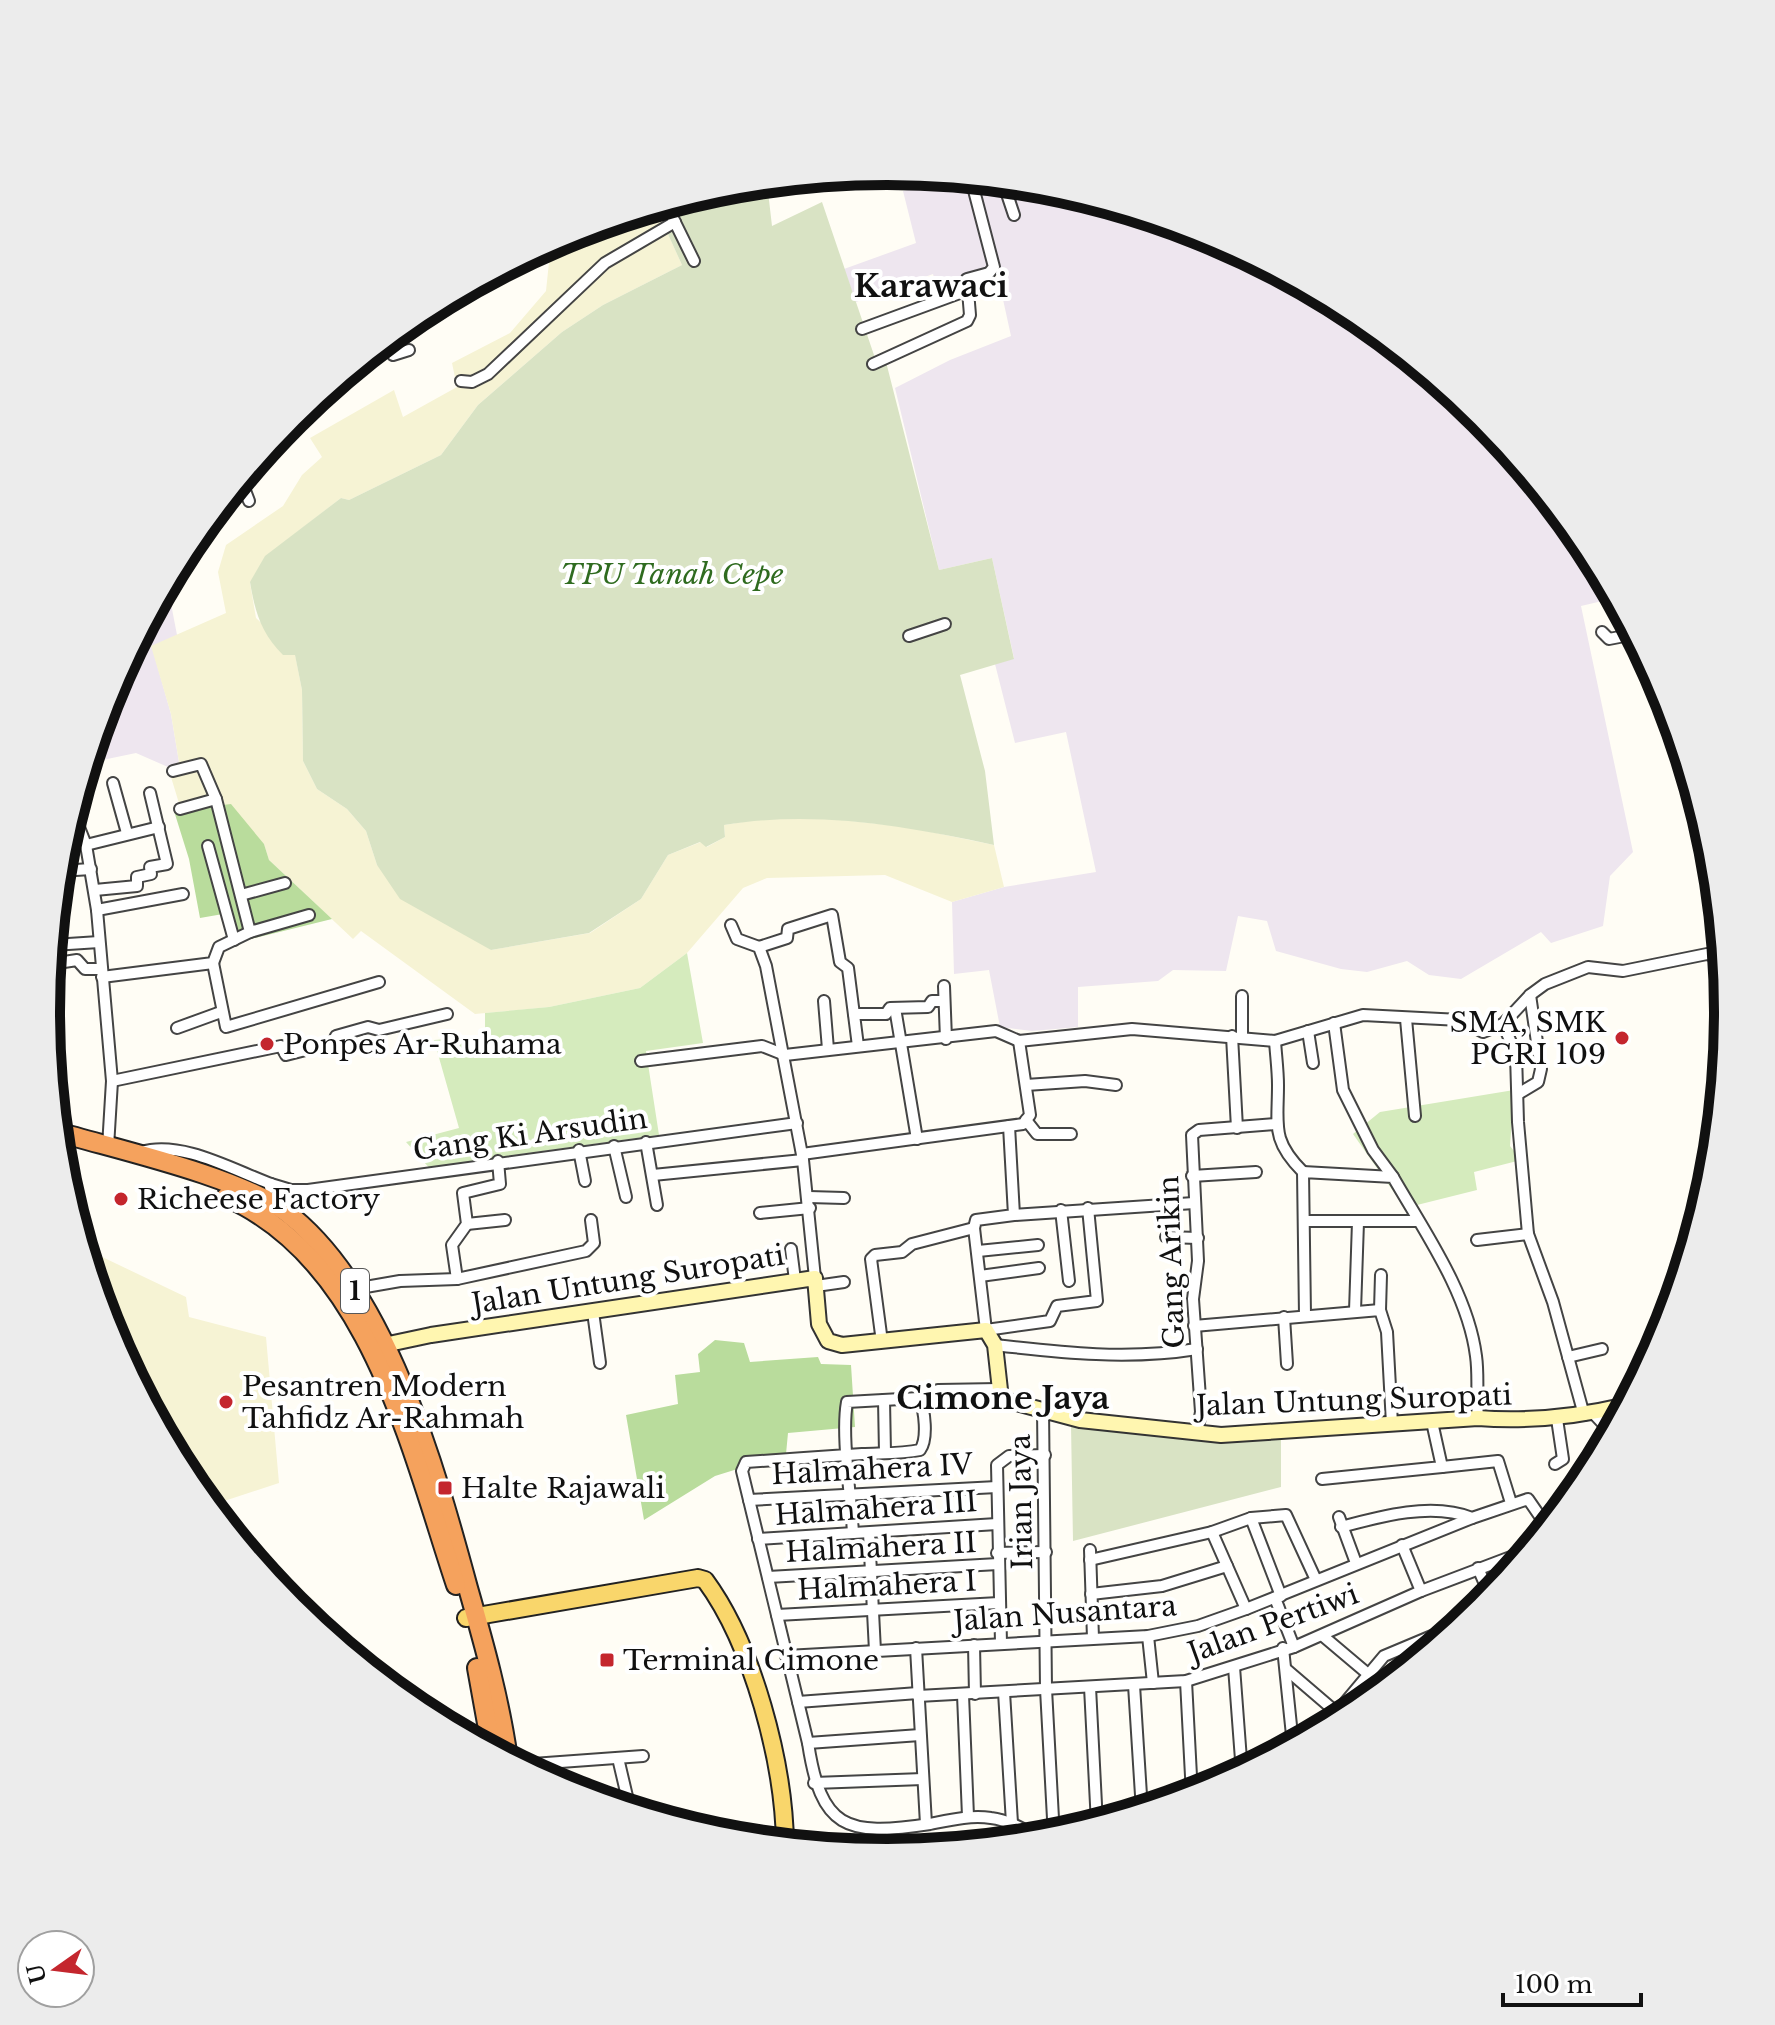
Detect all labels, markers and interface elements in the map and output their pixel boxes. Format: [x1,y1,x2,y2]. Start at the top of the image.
district label: Karawaci [854,266,1009,306]
park label: TPU Tanah Cepe [560,557,784,592]
place label: SMA, SMK PGRI 109 [1450,1005,1607,1072]
place label: Ponpes Ar-Ruhama [283,1027,562,1062]
marker: SMA, SMK PGRI 109 [1613,1029,1631,1047]
marker: Ponpes Ar-Ruhama [258,1035,276,1053]
street label: Gang Ki Arsudin [411,1101,649,1168]
street label: Gang Arikin [1151,1175,1192,1349]
place label: Richeese Factory [137,1182,380,1217]
marker: Richeese Factory [112,1190,130,1208]
street label: Jalan Untung Suropati [465,1237,787,1322]
road number: 1 [341,1269,369,1313]
place label: Pesantren Modern Tahfidz Ar-Rahmah [242,1369,524,1436]
street label: Jalan Untung Suropati [1191,1377,1513,1424]
district label: Cimone Jaya [896,1378,1110,1418]
marker: Pesantren Modern Tahfidz Ar-Rahmah [217,1393,235,1411]
street label: Irian Jaya [1003,1433,1040,1570]
street label: Halmahera IV [770,1447,975,1492]
place label: Halte Rajawali [461,1471,665,1506]
marker: Halte Rajawali [436,1479,454,1497]
street label: Halmahera III [774,1484,978,1533]
street label: Halmahera II [785,1525,977,1570]
street label: Halmahera I [796,1563,978,1608]
street label: Jalan Pertiwi [1179,1576,1363,1672]
street label: Jalan Nusantara [948,1588,1178,1639]
place label: Terminal Cimone [623,1643,879,1678]
marker: Terminal Cimone [598,1651,616,1669]
north arrow [16,1929,96,2009]
scale bar [1503,1957,1641,2007]
text: U [21,1960,53,1986]
text: 100 m [1515,1970,1593,1999]

